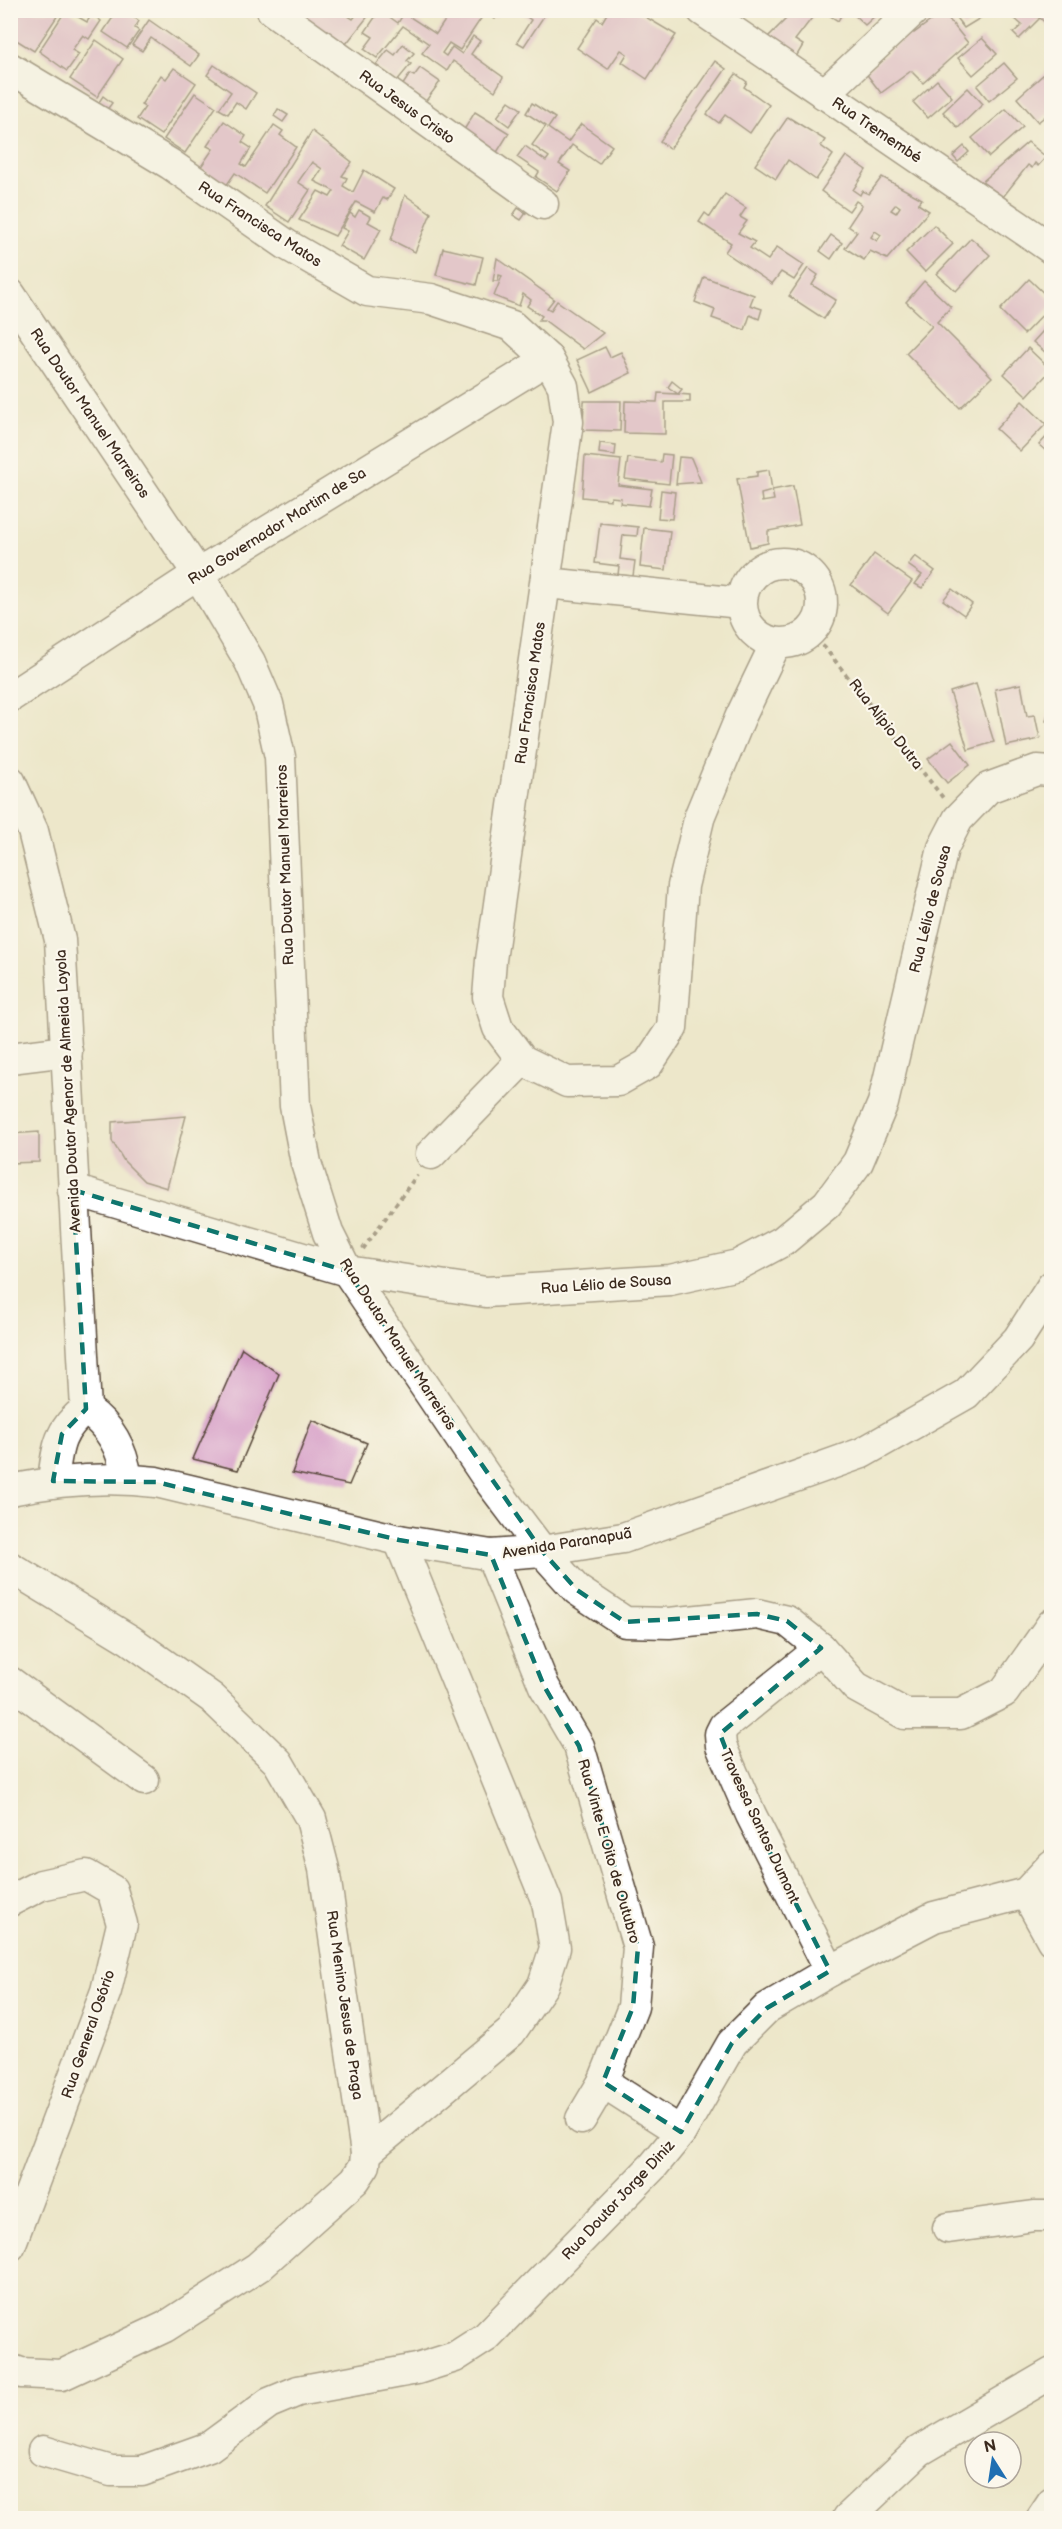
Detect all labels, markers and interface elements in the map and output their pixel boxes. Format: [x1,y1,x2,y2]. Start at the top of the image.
street label: Rua Jesus Cristo [355,66,458,149]
street label: Rua Tremembé [828,93,925,168]
street label: Rua Francisca Matos [194,177,326,272]
street label: Rua Doutor Manuel Marreiros [25,325,154,502]
street label: Rua Governador Martim de Sa [185,464,370,589]
street label: Rua Francisca Matos [511,620,550,765]
street label: Rua Alípio Dutra [844,675,927,773]
street label: Rua Doutor Manuel Marreiros [272,764,299,966]
street label: Rua Lélio de Sousa [905,843,956,975]
street label: Avenida Doutor Agenor de Almeida Loyola [52,949,85,1233]
street label: Rua Doutor Manuel Marreiros [335,1255,461,1434]
street label: Rua Lélio de Sousa [540,1270,672,1299]
street label: Avenida Paranapuã [501,1524,633,1563]
street label: Travessa Santos Dumont [715,1746,804,1907]
street label: Rua Vinte E Oito de Outubro [573,1757,644,1946]
street label: Rua Menino Jesus de Praga [322,1909,367,2101]
street label: Rua General Osório [58,1967,119,2101]
street label: Rua Doutor Jorge Diniz [558,2136,679,2264]
north arrow [963,2430,1023,2490]
text: N [982,2436,998,2457]

